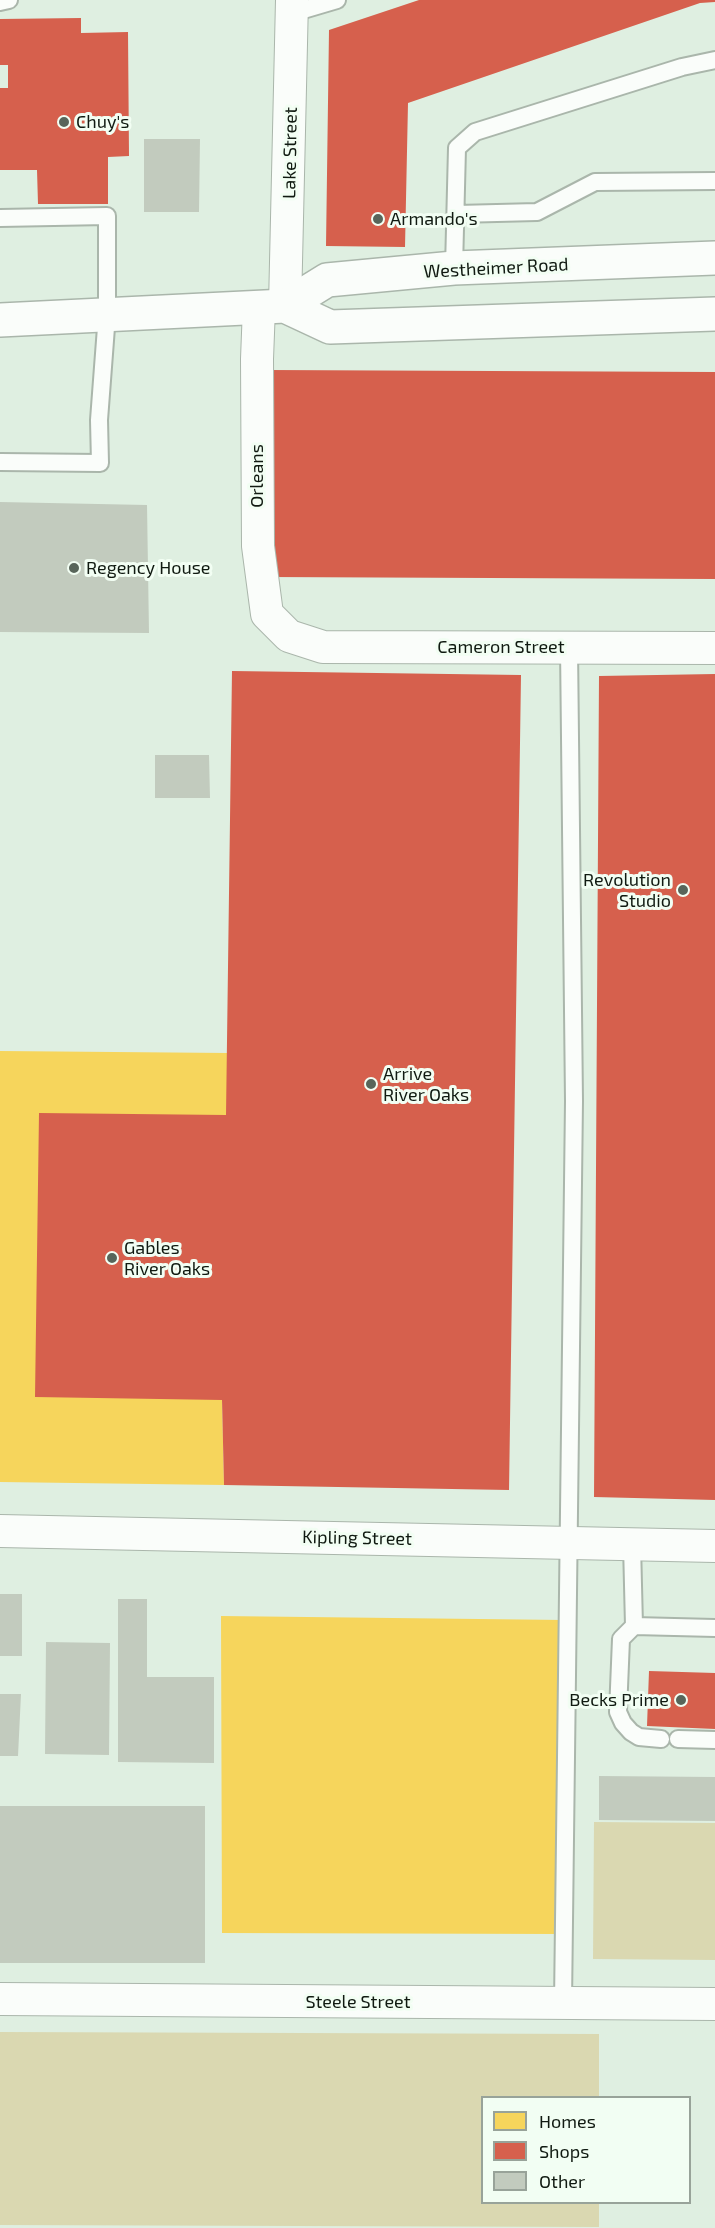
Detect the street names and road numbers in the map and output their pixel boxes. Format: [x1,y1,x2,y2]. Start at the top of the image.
street label: Lake Street [278,107,302,199]
street label: Westheimer Road [423,253,569,283]
street label: Orleans [246,444,268,508]
street label: Cameron Street [437,636,565,658]
street label: Kipling Street [302,1526,412,1550]
street label: Steele Street [305,1991,411,2013]

